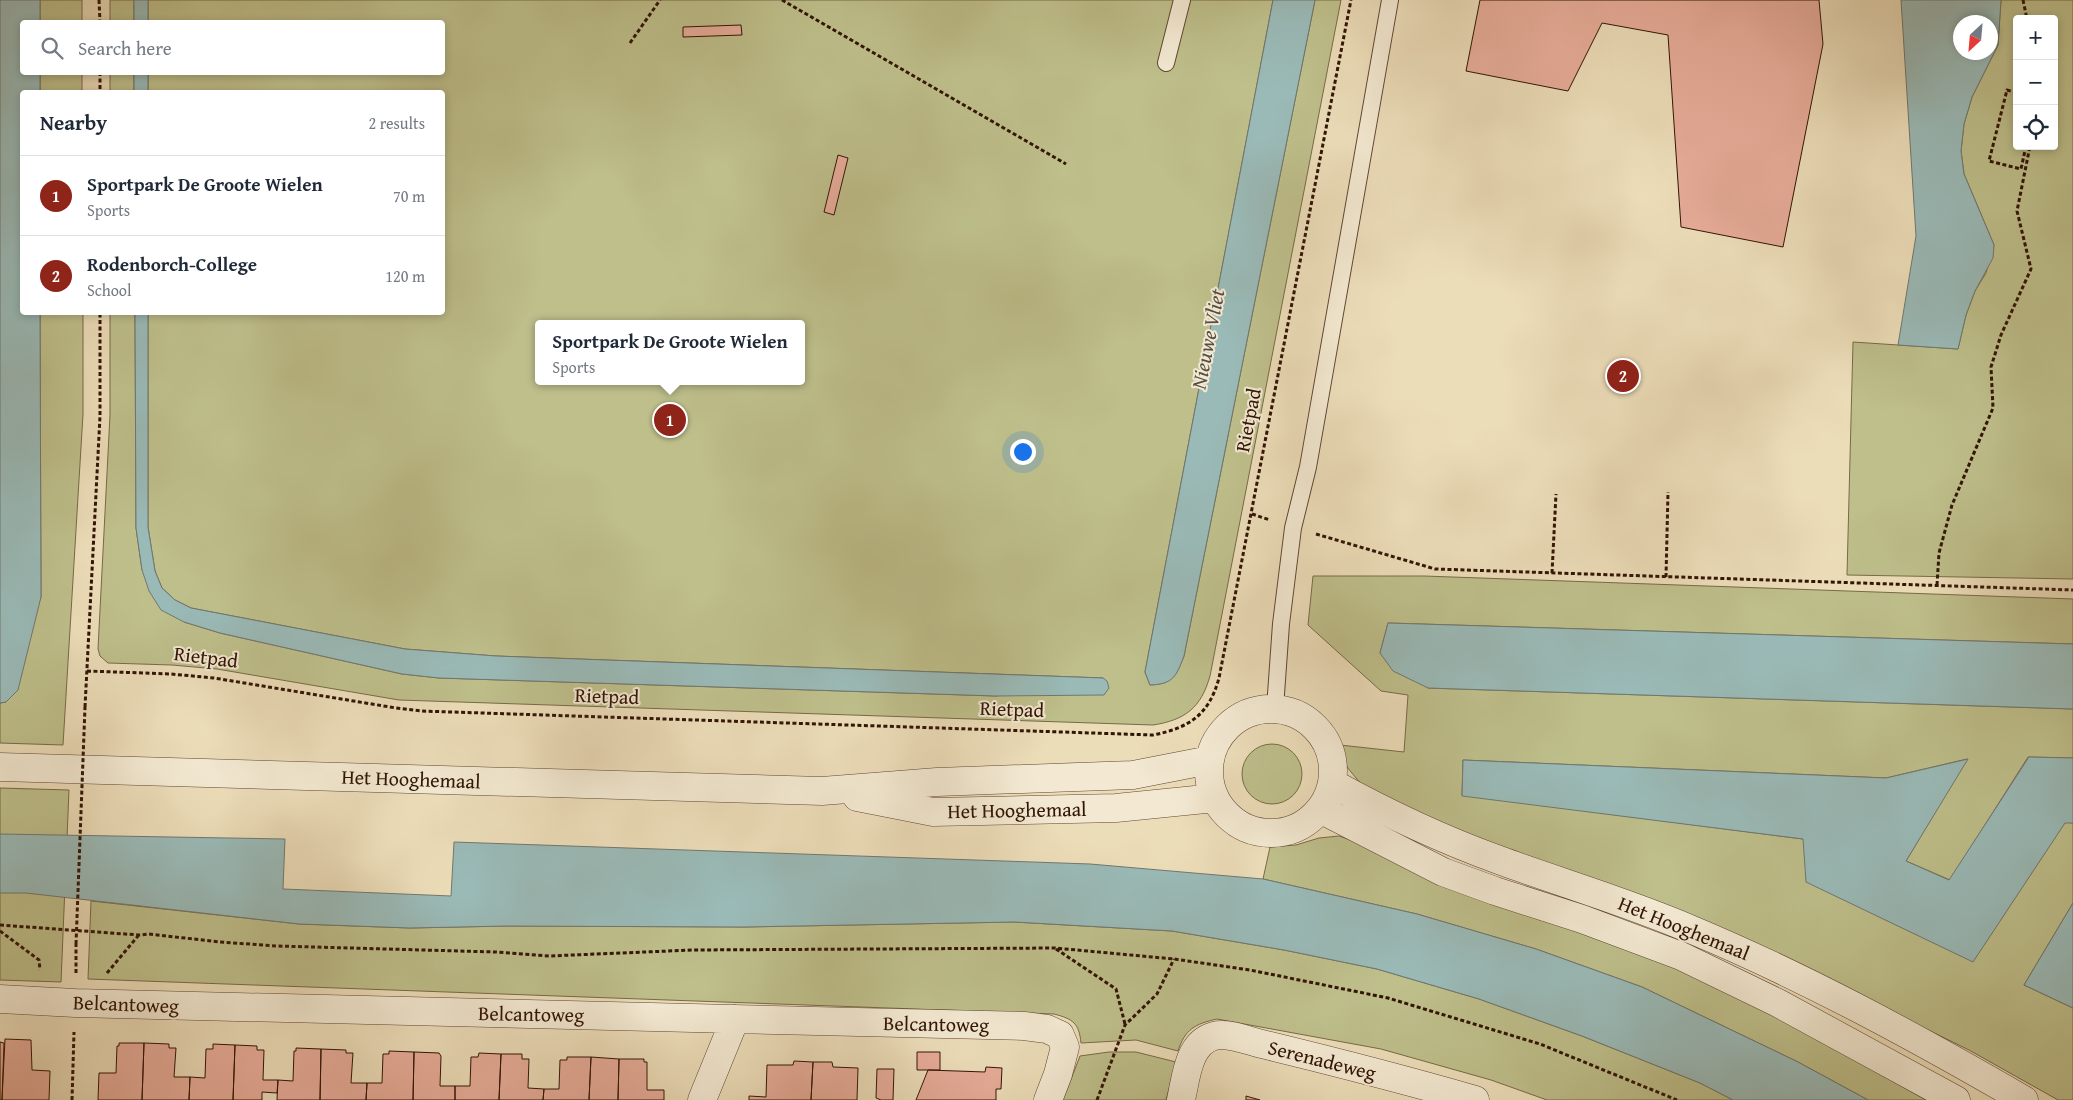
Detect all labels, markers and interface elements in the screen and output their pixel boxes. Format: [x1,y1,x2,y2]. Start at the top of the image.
north arrow [1953,15,1998,60]
map controls [2013,15,2058,150]
button: + [2013,15,2058,60]
search box [20,20,445,75]
icon: search [38,34,66,62]
text: Search here [78,34,172,62]
button: − [2013,60,2058,105]
button: locate [2013,105,2058,150]
text: Nearby [40,107,107,138]
text: 2 results [368,111,425,135]
text: Sportpark De Groote Wielen [87,170,323,198]
text: 1 [52,184,60,208]
text: 70 m [393,184,425,208]
text: Sports [87,198,130,222]
text: Rodenborch-College [87,250,257,278]
text: 2 [52,264,60,288]
text: 120 m [385,264,425,288]
text: School [87,278,131,302]
water label: Nieuwe Vliet [1182,286,1233,393]
popup [535,320,805,385]
text: Sportpark De Groote Wielen [552,327,788,355]
text: Sports [552,355,595,379]
pin: 2 [1607,357,1639,395]
street label: Rietpad [1227,385,1268,454]
pin: 1 [654,401,686,439]
your location [1010,439,1036,465]
street label: Rietpad [172,638,240,675]
street label: Rietpad [574,680,640,711]
street label: Rietpad [979,693,1045,724]
street label: Het Hooghemaal [341,762,481,795]
street label: Het Hooghemaal [947,794,1087,825]
street label: Het Hooghemaal [1614,888,1755,967]
street label: Belcantoweg [73,987,180,1020]
street label: Belcantoweg [478,998,584,1029]
street label: Belcantoweg [883,1008,989,1039]
street label: Serenadeweg [1265,1032,1379,1087]

